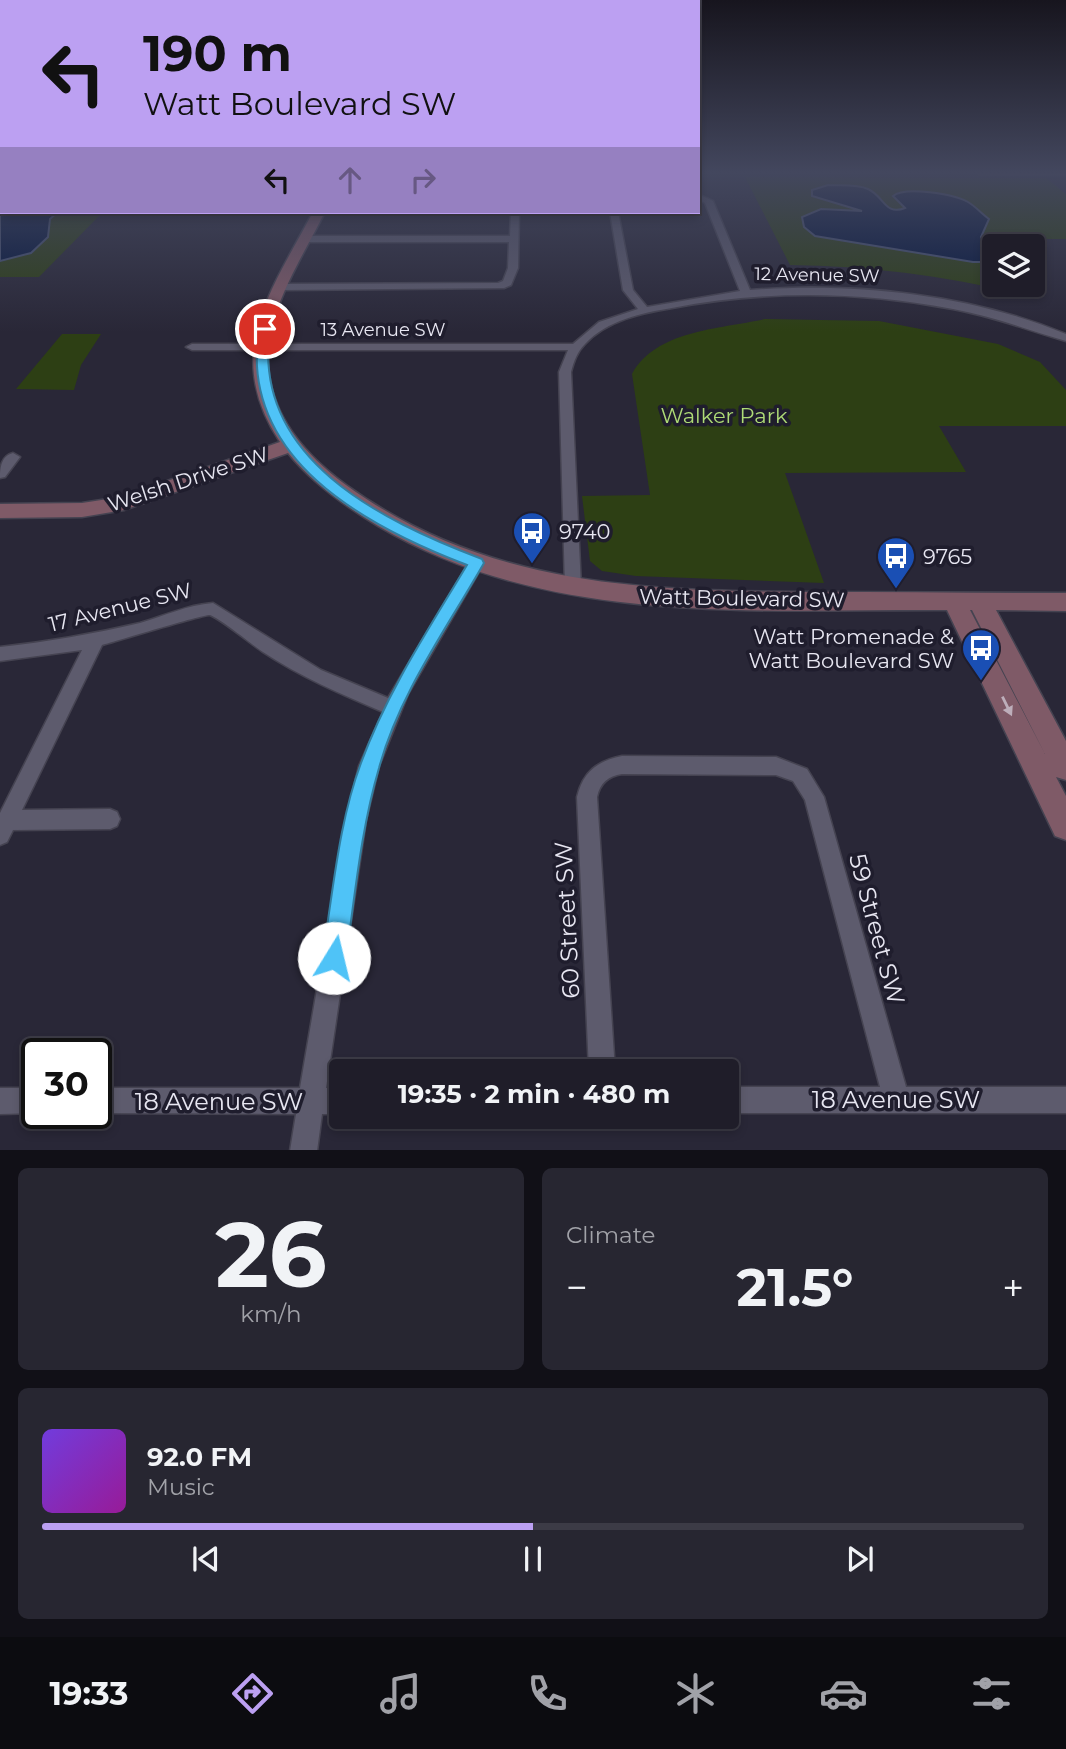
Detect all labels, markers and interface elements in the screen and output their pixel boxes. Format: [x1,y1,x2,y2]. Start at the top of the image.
text: 190 m [143,24,292,83]
icon: left [28,28,119,119]
text: Watt Boulevard SW [143,84,456,123]
icon: left [258,161,296,199]
icon: ahead [331,161,369,199]
icon: right [404,161,442,199]
map controls [982,234,1045,297]
button: layers [982,234,1045,297]
street label: 12 Avenue SW [754,263,880,287]
pin [235,299,295,359]
icon: arrive [246,310,284,348]
street label: 13 Avenue SW [320,319,446,341]
park label: Walker Park [661,403,788,428]
street label: Welsh Drive SW [105,441,271,517]
bus stop icon: 9740 [511,510,553,565]
place label: 9740 [559,519,610,544]
bus stop icon: 9765 [875,535,917,590]
place label: 9765 [923,544,972,569]
street label: 17 Avenue SW [46,577,194,637]
street label: Watt Boulevard SW [639,584,845,612]
place label: Watt Promenade & Watt Boulevard SW [748,624,954,673]
bus stop icon: Watt Promenade & Watt Boulevard SW [960,627,1002,682]
one-way arrow [1001,696,1012,716]
street label: 60 Street SW [548,841,586,999]
street label: 59 Street SW [843,851,911,1007]
position arrow [297,921,371,995]
speed limit sign: 30 [21,1038,112,1129]
text: 19:35 · 2 min · 480 m [398,1078,670,1110]
street label: 18 Avenue SW [812,1085,980,1114]
street label: 18 Avenue SW [135,1087,303,1116]
text: 26 [215,1199,327,1310]
text: Climate [566,1221,655,1249]
text: 21.5° [736,1256,854,1319]
text: − [566,1264,588,1311]
text: + [1002,1264,1024,1311]
text: km/h [240,1300,302,1328]
text: 92.0 FM [147,1441,252,1473]
text: Music [147,1473,215,1501]
icon: previous [187,1540,225,1578]
icon: pause [514,1540,552,1578]
icon: next [841,1540,879,1578]
icon: directions [228,1669,277,1718]
icon: music [376,1669,425,1718]
icon: phone [523,1669,572,1718]
icon: climate [671,1669,720,1718]
icon: car [819,1669,868,1718]
icon: filters [967,1669,1016,1718]
text: 19:33 [49,1674,129,1713]

